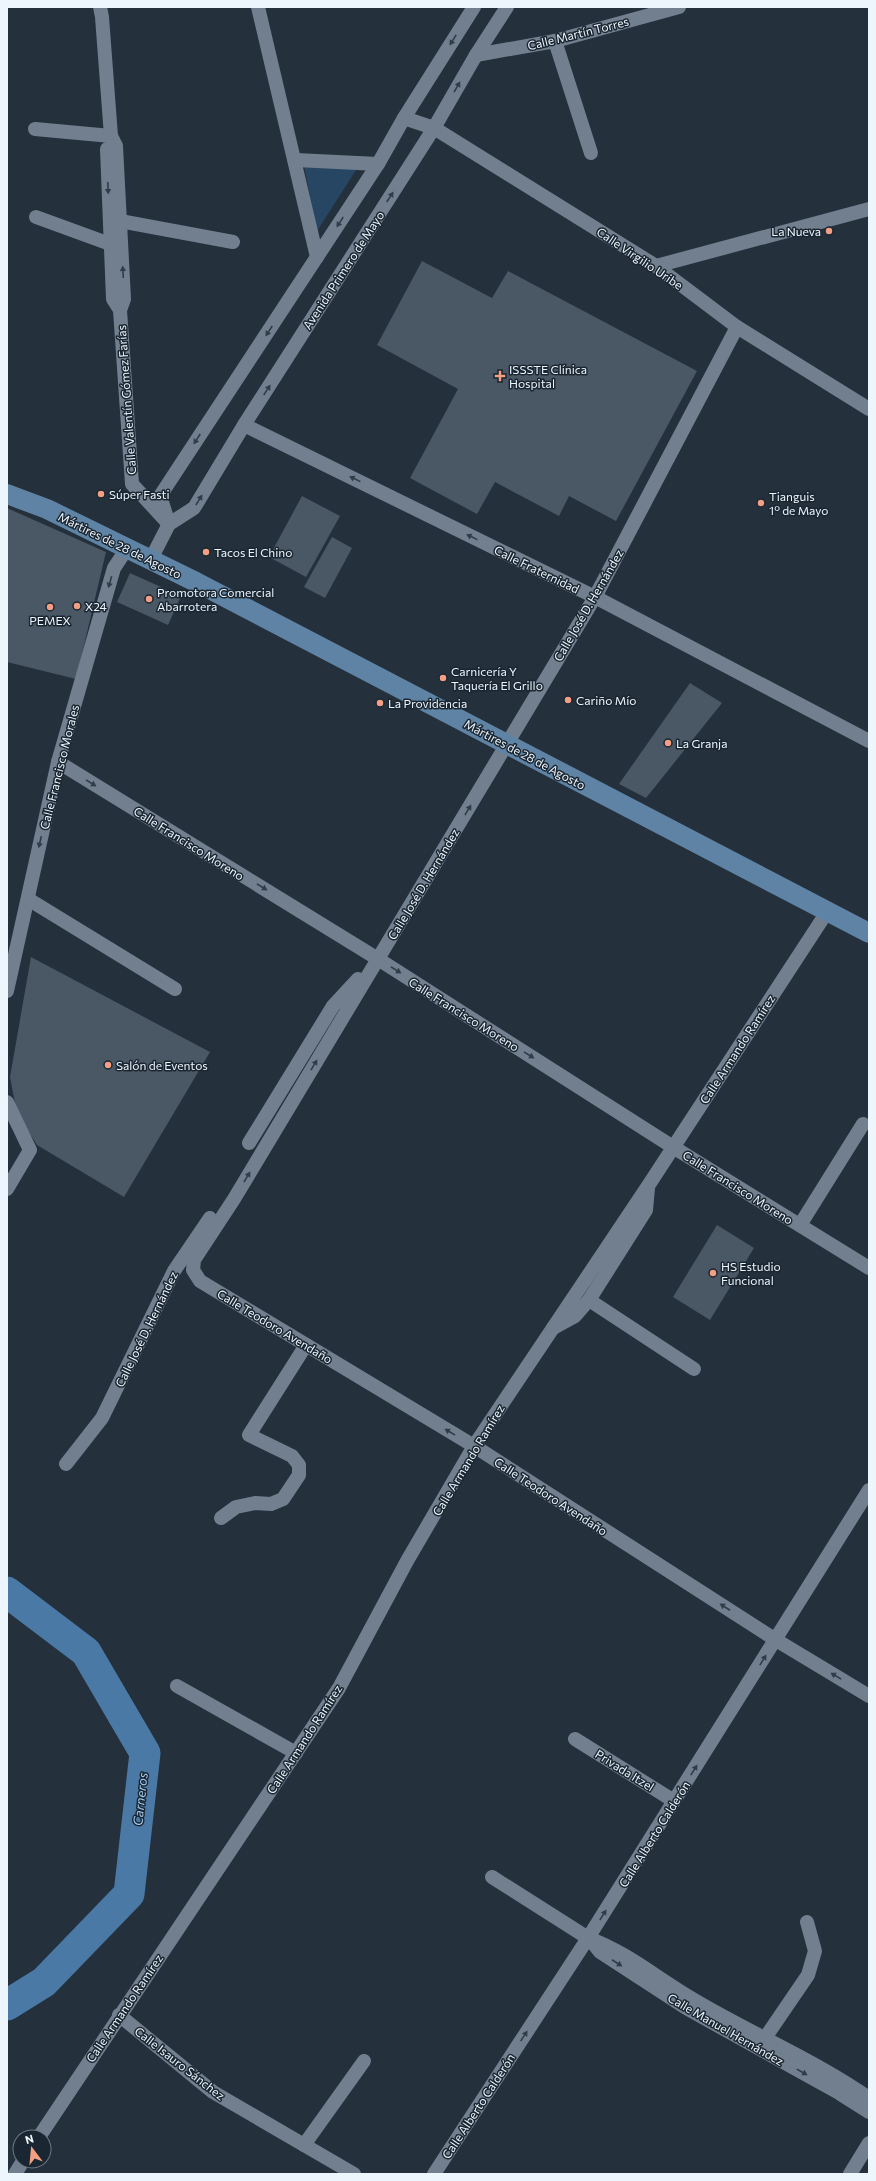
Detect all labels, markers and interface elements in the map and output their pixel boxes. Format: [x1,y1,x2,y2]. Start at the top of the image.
street label: Calle Martín Torres [526,14,630,52]
one-way arrow [449,35,457,45]
one-way arrow [454,81,461,92]
one-way arrow [105,182,111,195]
one-way arrow [386,192,393,203]
street label: Avenida Primero de Mayo [300,208,386,332]
one-way arrow [336,217,344,227]
street label: Calle Virgilio Uribe [594,224,686,292]
place label: La Nueva [771,224,821,238]
marker: La Nueva [824,226,834,236]
one-way arrow [120,265,126,278]
street label: Calle Valentín Gómez Farías [114,325,138,475]
one-way arrow [265,325,273,336]
place label: ISSSTE Clínica Hospital [509,362,587,390]
marker: ISSSTE Clínica Hospital [494,370,506,382]
one-way arrow [263,384,271,395]
one-way arrow [194,433,201,445]
one-way arrow [350,476,361,482]
place label: Súper Fasti [109,487,170,501]
marker: Súper Fasti [96,489,106,499]
place label: Tianguis 1° de Mayo [769,489,828,517]
one-way arrow [195,494,202,506]
marker: Tianguis 1° de Mayo [756,498,766,508]
street label: Mártires de 28 de Agosto [56,509,184,581]
one-way arrow [466,534,478,540]
street label: Calle Fraternidad [492,542,582,596]
place label: Tacos El Chino [214,545,292,559]
marker: Tacos El Chino [201,547,211,557]
street label: Calle José D. Hernández [550,547,627,664]
one-way arrow [107,576,113,588]
place label: Promotora Comercial Abarrotera [157,585,274,613]
marker: Promotora Comercial Abarrotera [144,594,154,604]
place label: X24 [85,599,107,613]
marker: X24 [72,601,82,611]
marker: PEMEX [45,602,55,612]
place label: PEMEX [29,613,71,627]
place label: Carnicería Y Taquería El Grillo [451,664,543,692]
marker: Carnicería Y Taquería El Grillo [438,673,448,683]
place label: Cariño Mío [576,693,636,707]
marker: Cariño Mío [563,695,573,705]
place label: La Providencia [388,696,467,710]
marker: La Providencia [375,698,385,708]
street label: Calle Francisco Morales [37,703,81,831]
street label: Mártires de 28 de Agosto [462,716,588,792]
place label: La Granja [676,736,727,750]
marker: La Granja [663,738,673,748]
one-way arrow [85,779,97,786]
street label: Calle Francisco Moreno [131,803,247,883]
one-way arrow [464,804,471,816]
street label: Calle José D. Hernández [384,826,463,942]
one-way arrow [37,836,43,849]
one-way arrow [256,884,268,891]
one-way arrow [390,967,402,974]
street label: Calle Francisco Moreno [406,974,522,1054]
street label: Calle Armando Ramírez [697,992,777,1106]
one-way arrow [524,1051,534,1059]
place label: Salón de Eventos [116,1058,208,1072]
marker: Salón de Eventos [103,1060,113,1070]
one-way arrow [310,1060,318,1070]
street label: Calle Francisco Moreno [680,1147,796,1227]
one-way arrow [243,1172,251,1182]
place label: HS Estudio Funcional [721,1259,781,1287]
marker: HS Estudio Funcional [708,1268,718,1278]
street label: Calle José D. Hernández [112,1269,181,1389]
street label: Calle Teodoro Avendaño [215,1286,335,1366]
street label: Calle Armando Ramírez [429,1402,507,1518]
one-way arrow [445,1428,455,1436]
street label: Calle Teodoro Avendaño [492,1454,610,1538]
one-way arrow [720,1603,730,1611]
one-way arrow [759,1654,767,1665]
one-way arrow [830,1672,842,1679]
street label: Calle Armando Ramírez [264,1682,344,1796]
street label: Privada Itzel [593,1746,657,1794]
one-way arrow [690,1765,698,1775]
water label: Carneros [129,1771,151,1827]
street label: Calle Alberto Calderón [616,1778,692,1890]
one-way arrow [599,1909,606,1921]
street label: Calle Armando Ramírez [83,1951,165,2065]
one-way arrow [611,1960,623,1967]
street label: Calle Manuel Hernández [666,1990,786,2068]
street label: Calle Isauro Sánchez [132,2024,228,2102]
one-way arrow [520,2031,528,2041]
street label: Calle Alberto Calderón [439,2051,517,2161]
one-way arrow [796,2069,807,2075]
north arrow [12,2129,52,2169]
text: N [23,2132,35,2146]

